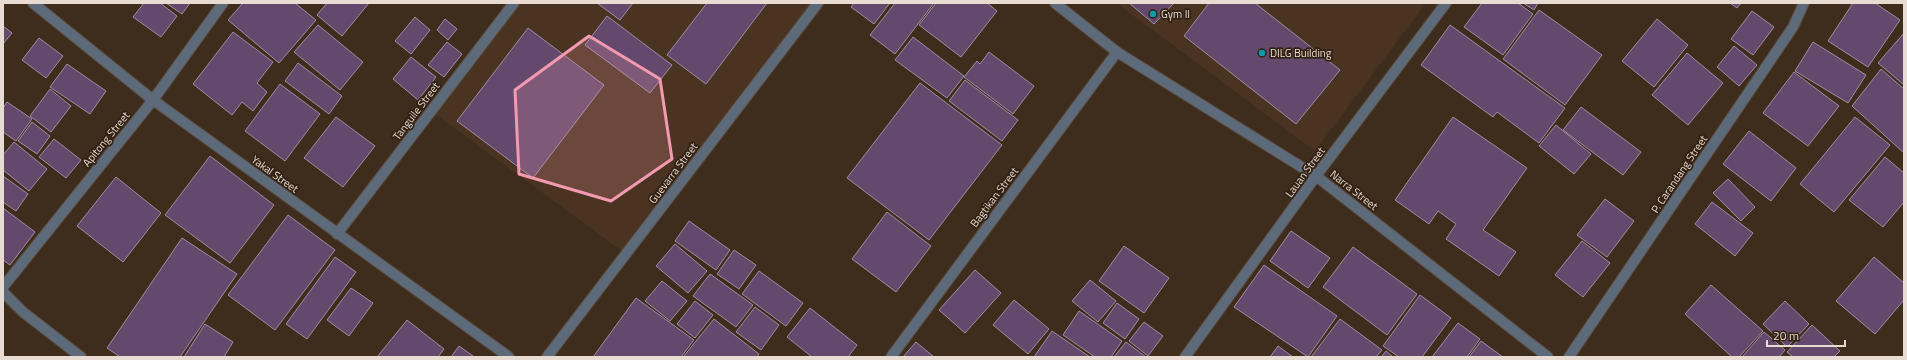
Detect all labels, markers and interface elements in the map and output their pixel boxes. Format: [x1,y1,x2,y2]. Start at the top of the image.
place label: Gym II [1161,6,1190,22]
marker: Gym II [1148,9,1158,19]
place label: DILG Building [1270,45,1332,61]
marker: DILG Building [1257,48,1267,58]
street label: Tanguile Street [389,79,443,143]
street label: Apitong Street [79,108,133,170]
street label: P. Carandang Street [1647,132,1711,216]
street label: Guevarra Street [645,139,701,207]
street label: Lauan Street [1281,143,1329,200]
street label: Yakal Street [248,151,302,197]
street label: Bagtikan Street [966,163,1022,230]
street label: Narra Street [1327,166,1381,214]
scale bar [1767,322,1845,348]
text: 20 m [1773,326,1799,345]

